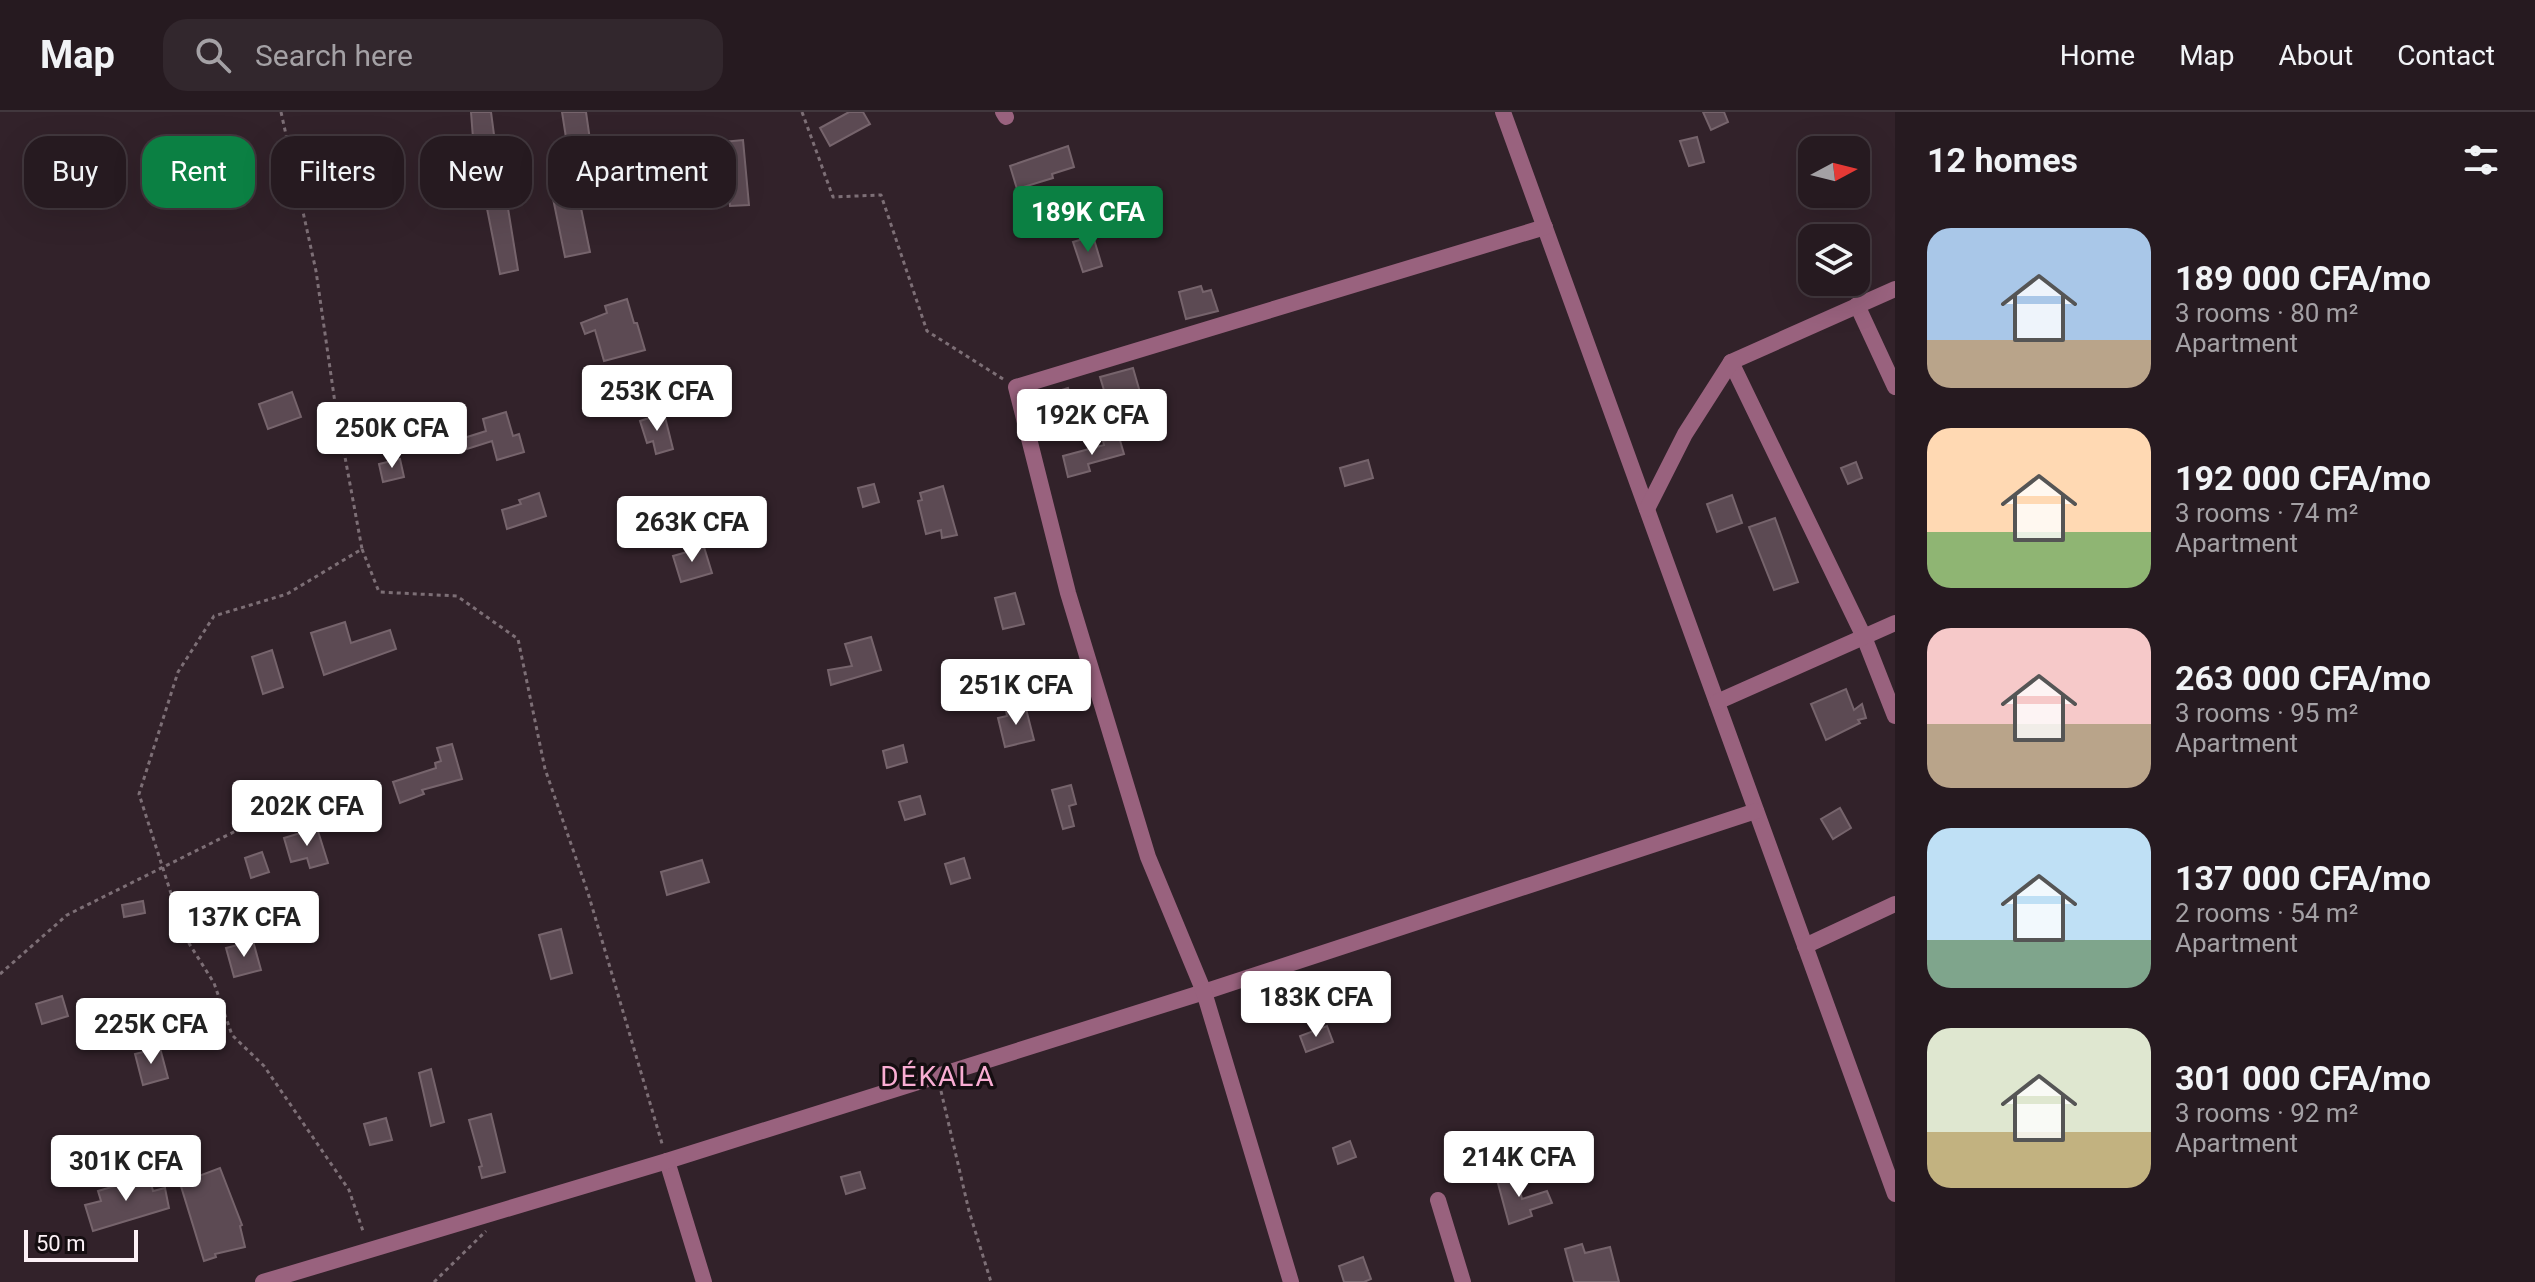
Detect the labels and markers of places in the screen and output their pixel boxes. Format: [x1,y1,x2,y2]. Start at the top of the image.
pin: 189K CFA [1005,186,1171,254]
pin: 253K CFA [574,365,740,433]
pin: 192K CFA [1009,389,1175,457]
pin: 250K CFA [309,402,475,470]
pin: 263K CFA [609,496,775,564]
pin: 251K CFA [933,659,1099,727]
pin: 202K CFA [224,780,390,848]
pin: 137K CFA [161,891,327,959]
pin: 183K CFA [1233,971,1399,1039]
pin: 225K CFA [68,998,234,1066]
pin: 214K CFA [1436,1131,1602,1199]
pin: 301K CFA [43,1135,209,1203]

